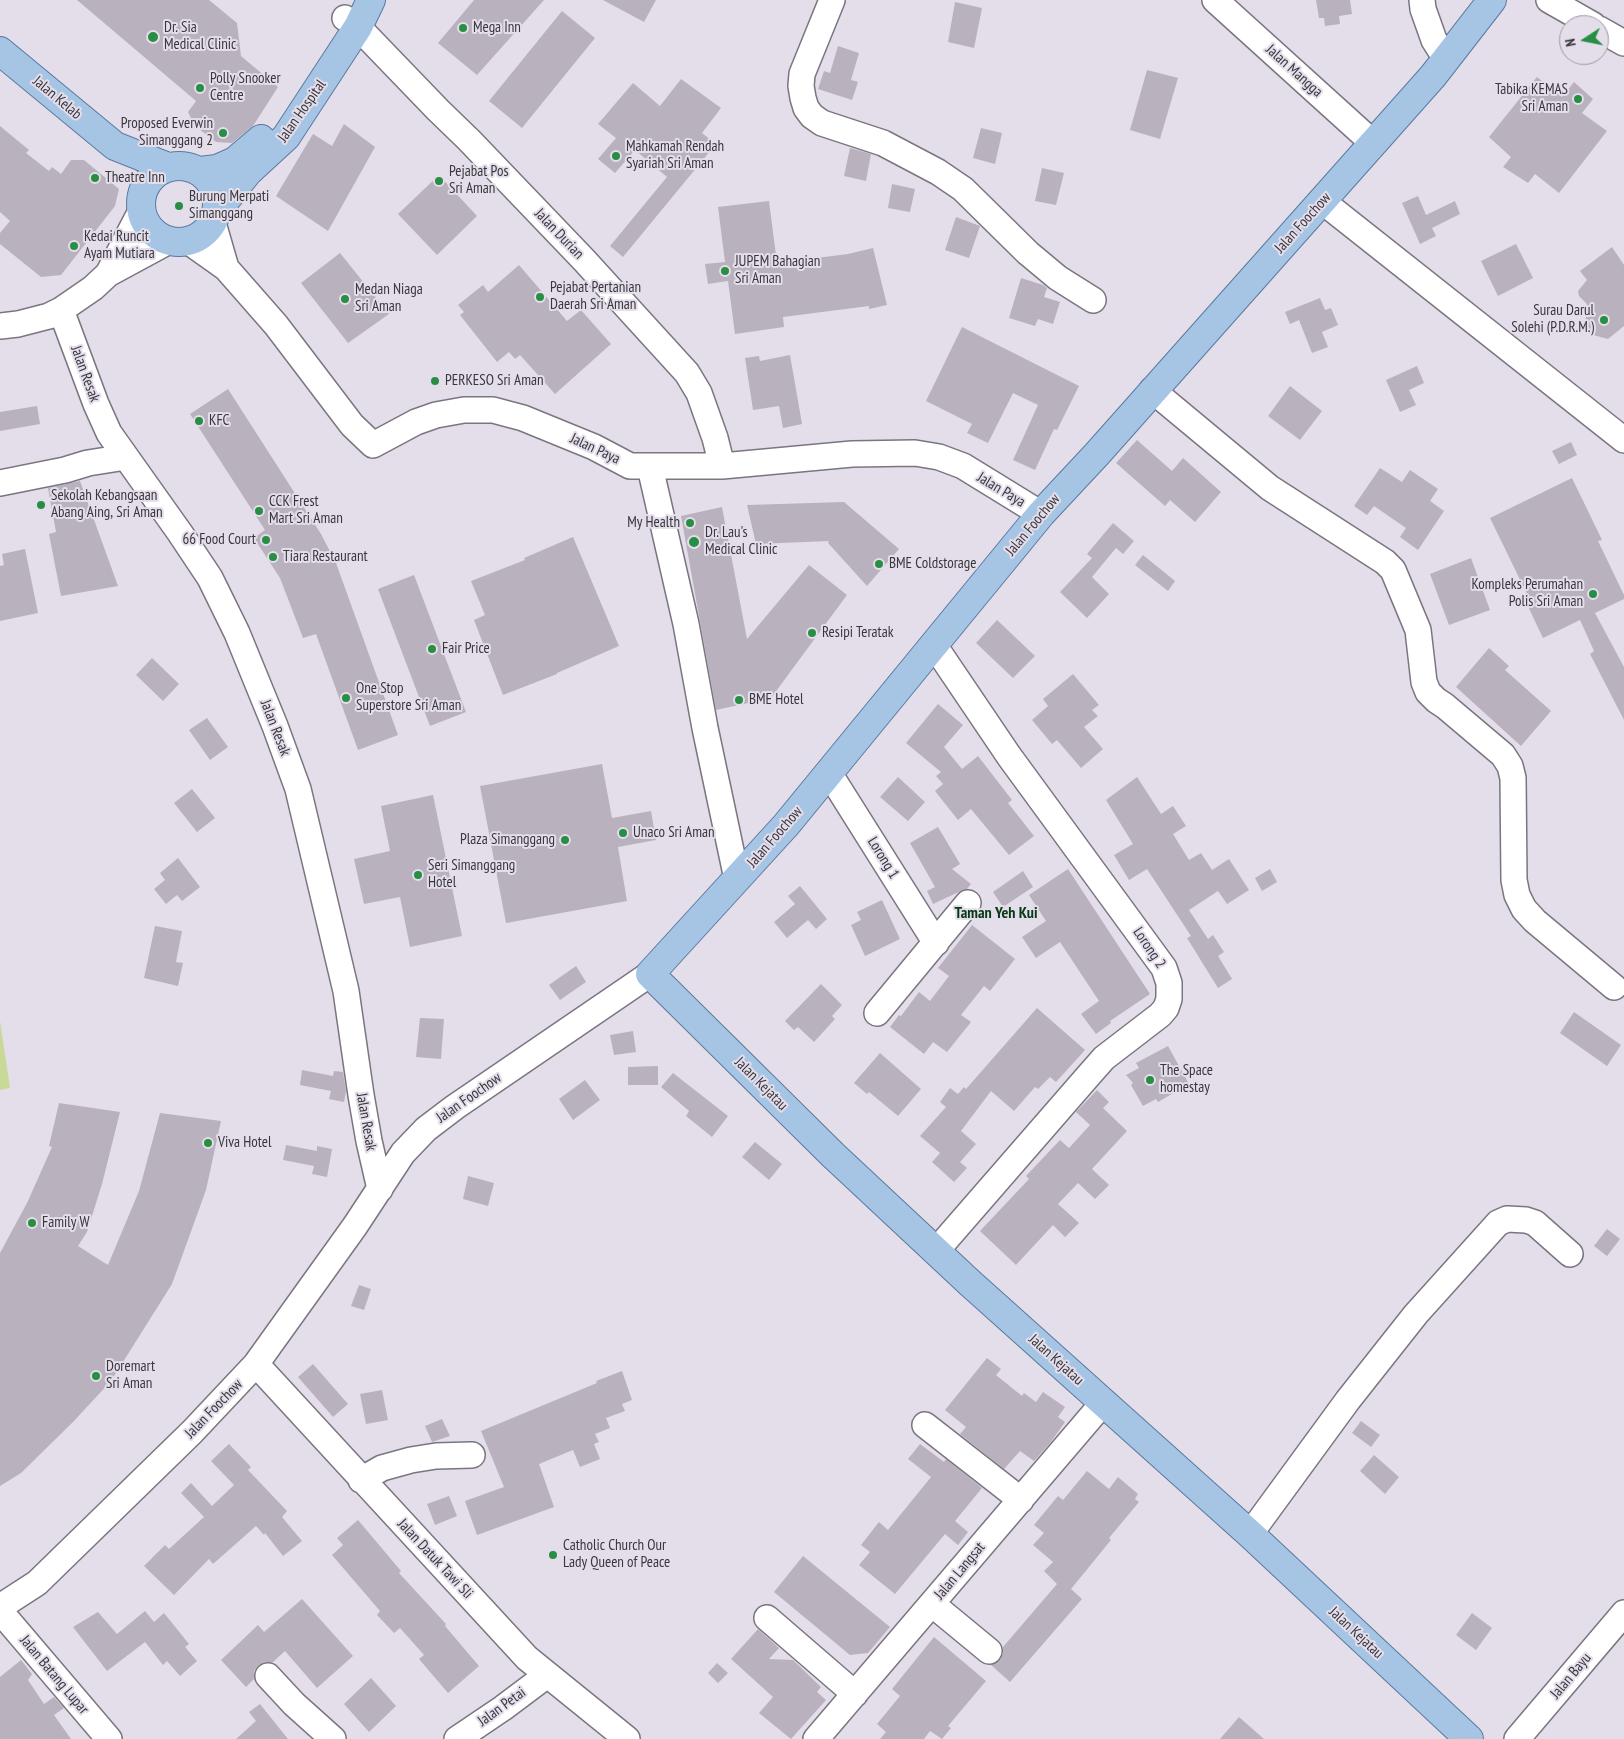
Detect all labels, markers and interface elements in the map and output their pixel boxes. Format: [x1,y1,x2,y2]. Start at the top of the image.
north arrow [1559,15,1609,65]
place label: Dr. Sia Medical Clinic [164,19,236,54]
place label: Mega Inn [473,19,521,37]
marker: Mega Inn [457,22,469,34]
marker: Dr. Sia Medical Clinic [146,30,160,44]
text: N [1561,37,1580,48]
street label: Jalan Mangga [1262,41,1326,101]
place label: Polly Snooker Centre [210,70,281,105]
street label: Jalan Kelab [29,73,85,123]
street label: Jalan Hospital [274,76,330,146]
place label: Tabika KEMAS Sri Aman [1495,81,1568,116]
marker: Polly Snooker Centre [194,82,206,94]
marker: Tabika KEMAS Sri Aman [1572,93,1584,105]
place label: Proposed Everwin Simanggang 2 [121,115,213,150]
marker: Proposed Everwin Simanggang 2 [217,127,229,139]
place label: Mahkamah Rendah Syariah Sri Aman [626,138,724,173]
marker: Mahkamah Rendah Syariah Sri Aman [610,150,622,162]
place label: Pejabat Pos Sri Aman [449,163,508,198]
place label: Theatre Inn [105,169,165,187]
marker: Theatre Inn [89,172,101,184]
marker: Pejabat Pos Sri Aman [433,175,445,187]
place label: Burung Merpati Simanggang [189,188,269,223]
street label: Jalan Foochow [1271,189,1335,257]
marker: Burung Merpati Simanggang [173,200,185,212]
street label: Jalan Durian [531,205,587,263]
place label: Kedai Runcit Ayam Mutiara [84,228,155,263]
marker: Kedai Runcit Ayam Mutiara [68,240,80,252]
place label: JUPEM Bahagian Sri Aman [735,253,820,288]
marker: JUPEM Bahagian Sri Aman [719,265,731,277]
place label: Pejabat Pertanian Daerah Sri Aman [550,279,641,314]
place label: Medan Niaga Sri Aman [355,281,423,316]
marker: Pejabat Pertanian Daerah Sri Aman [534,291,546,303]
marker: Medan Niaga Sri Aman [339,293,351,305]
place label: Surau Darul Solehi (P.D.R.M.) [1511,302,1594,337]
marker: Surau Darul Solehi (P.D.R.M.) [1598,314,1610,326]
street label: Jalan Resak [67,343,103,405]
place label: PERKESO Sri Aman [445,372,543,390]
marker: PERKESO Sri Aman [429,375,441,387]
place label: KFC [209,412,229,430]
marker: KFC [193,415,205,427]
street label: Jalan Paya [567,430,623,468]
street label: Jalan Paya [974,469,1028,511]
place label: Sekolah Kebangsaan Abang Aing, Sri Aman [51,487,163,522]
street label: Jalan Foochow [1002,490,1064,560]
place label: CCK Frest Mart Sri Aman [269,493,343,528]
marker: Sekolah Kebangsaan Abang Aing, Sri Aman [35,499,47,511]
marker: CCK Frest Mart Sri Aman [253,505,265,517]
place label: My Health [627,514,680,532]
marker: My Health [684,517,696,529]
place label: Dr. Lau's Medical Clinic [705,524,777,559]
place label: 66 Food Court [182,531,256,549]
marker: 66 Food Court [260,534,272,546]
marker: Dr. Lau's Medical Clinic [687,535,701,549]
place label: Tiara Restaurant [283,548,368,566]
marker: Tiara Restaurant [267,551,279,563]
place label: BME Coldstorage [889,555,976,573]
marker: BME Coldstorage [873,558,885,570]
place label: Kompleks Perumahan Polis Sri Aman [1472,576,1583,611]
marker: Kompleks Perumahan Polis Sri Aman [1587,588,1599,600]
place label: Resipi Teratak [822,624,894,642]
marker: Resipi Teratak [806,627,818,639]
place label: Fair Price [442,640,490,658]
marker: Fair Price [426,643,438,655]
place label: One Stop Superstore Sri Aman [356,680,461,715]
place label: BME Hotel [749,691,803,709]
marker: One Stop Superstore Sri Aman [340,692,352,704]
marker: BME Hotel [733,694,745,706]
street label: Jalan Resak [256,697,294,759]
street label: Jalan Foochow [744,803,806,871]
place label: Unaco Sri Aman [633,824,715,842]
marker: Unaco Sri Aman [617,827,629,839]
place label: Plaza Simanggang [460,831,555,849]
marker: Plaza Simanggang [559,834,571,846]
street label: Lorong 1 [863,834,903,882]
place label: Seri Simanggang Hotel [428,857,515,892]
marker: Seri Simanggang Hotel [412,869,424,881]
district label: Taman Yeh Kui [954,903,1038,923]
street label: Lorong 2 [1129,924,1169,972]
street label: Jalan Kejatau [731,1054,791,1114]
place label: The Space homestay [1160,1062,1213,1097]
street label: Jalan Foochow [433,1069,505,1127]
marker: The Space homestay [1144,1074,1156,1086]
street label: Jalan Resak [352,1092,380,1152]
place label: Viva Hotel [218,1134,271,1152]
marker: Viva Hotel [202,1137,214,1149]
place label: Family W [42,1214,90,1232]
marker: Family W [26,1217,38,1229]
street label: Jalan Kejatau [1025,1331,1087,1389]
place label: Doremart Sri Aman [106,1358,155,1393]
marker: Doremart Sri Aman [90,1370,102,1382]
street label: Jalan Foochow [181,1376,247,1442]
street label: Jalan Datuk Tawi Sli [394,1515,476,1603]
place label: Catholic Church Our Lady Queen of Peace [563,1537,670,1572]
street label: Jalan Langsat [931,1539,989,1603]
marker: Catholic Church Our Lady Queen of Peace [547,1549,559,1561]
street label: Jalan Kejatau [1325,1603,1387,1663]
street label: Jalan Batang Lupar [16,1632,92,1718]
street label: Jalan Bayu [1547,1649,1595,1703]
street label: Jalan Petai [475,1684,529,1730]

